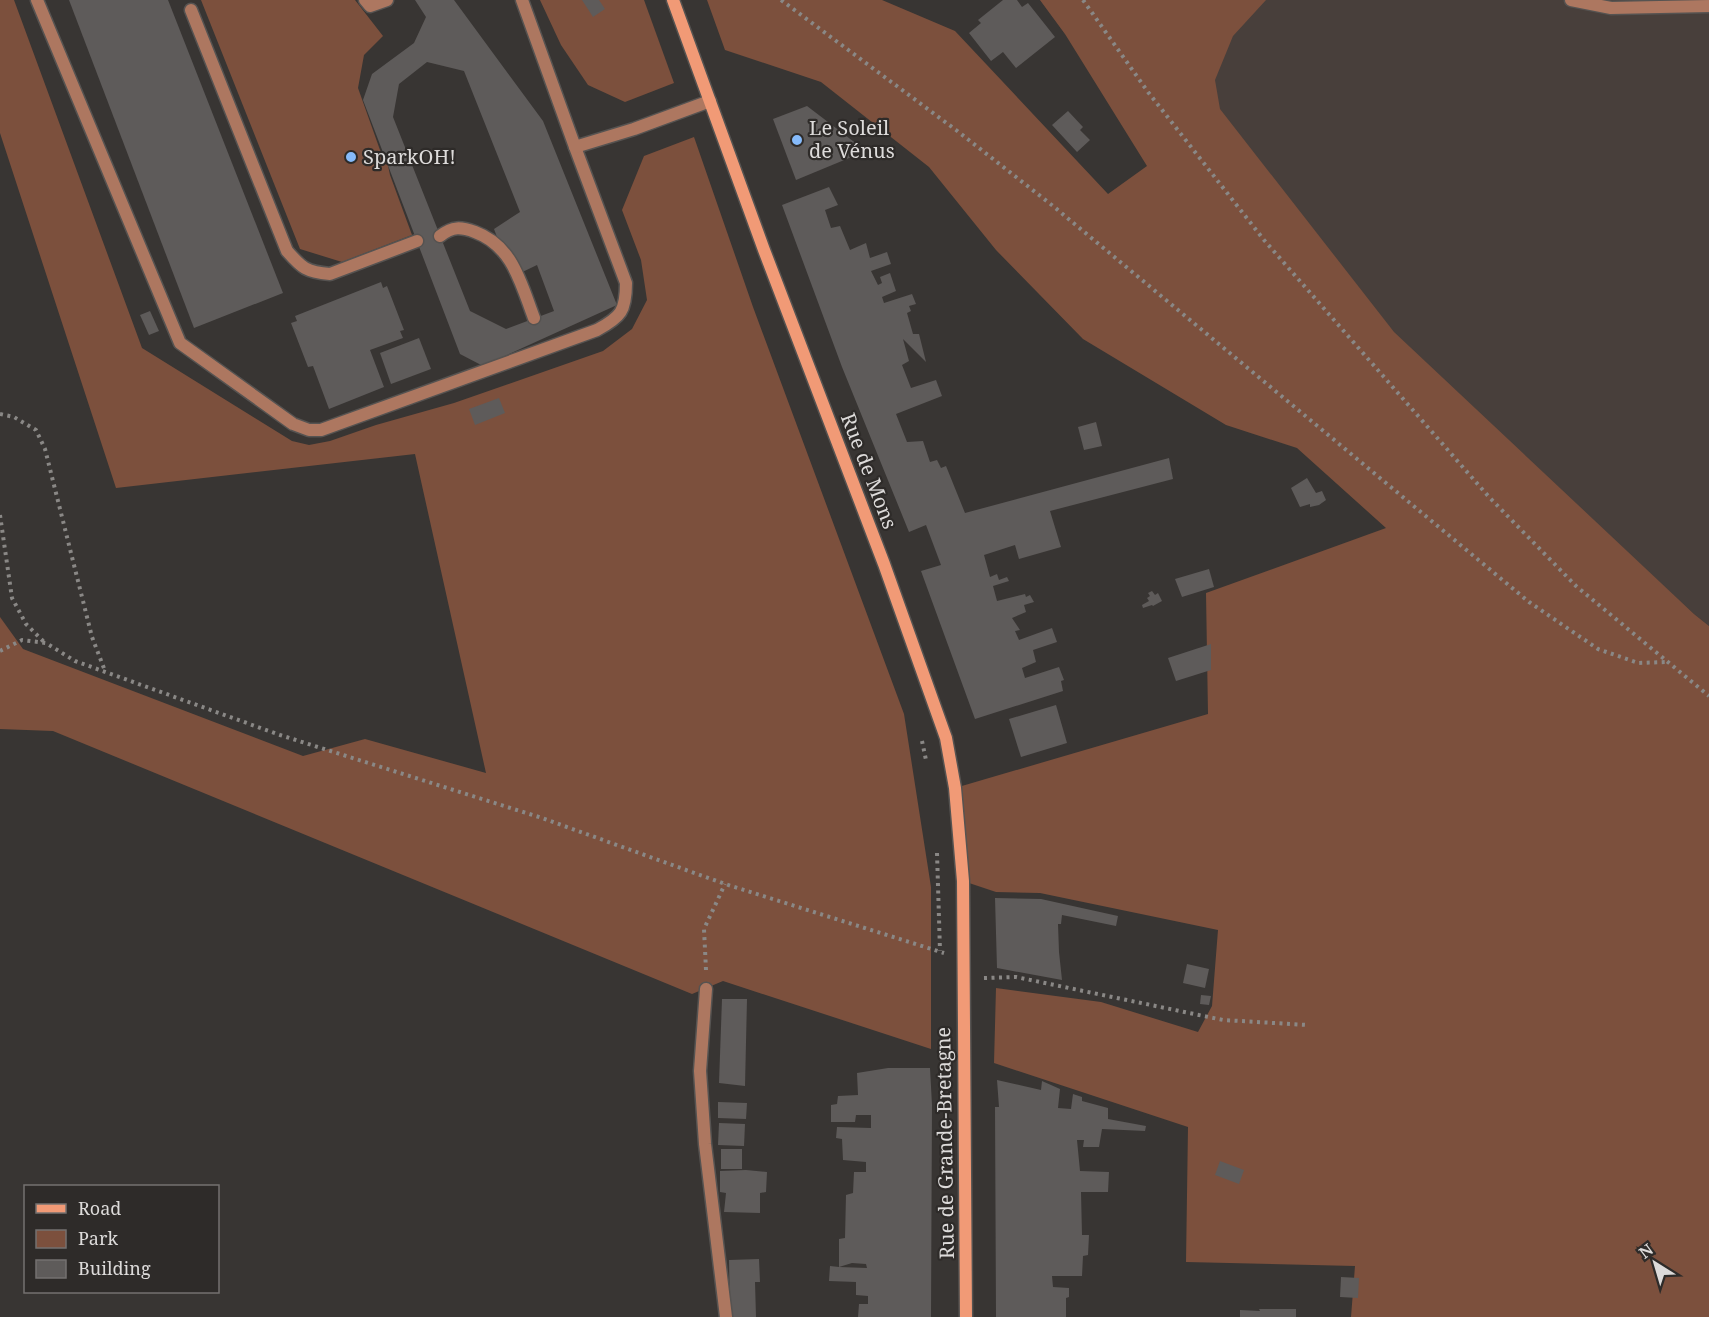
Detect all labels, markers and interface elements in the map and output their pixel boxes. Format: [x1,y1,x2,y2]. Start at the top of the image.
place label: Le Soleil de Vénus [809,114,895,164]
marker: Le Soleil de Vénus [790,133,804,147]
place label: SparkOH! [363,143,456,170]
marker: SparkOH! [344,150,358,164]
street label: Rue de Mons [835,409,904,533]
street label: Rue de Grande-Bretagne [929,1027,960,1259]
legend [24,1185,219,1293]
text: Road [78,1196,121,1220]
text: Park [78,1226,118,1250]
north arrow [1625,1233,1685,1293]
text: N [1634,1238,1658,1264]
text: Building [78,1256,151,1280]

